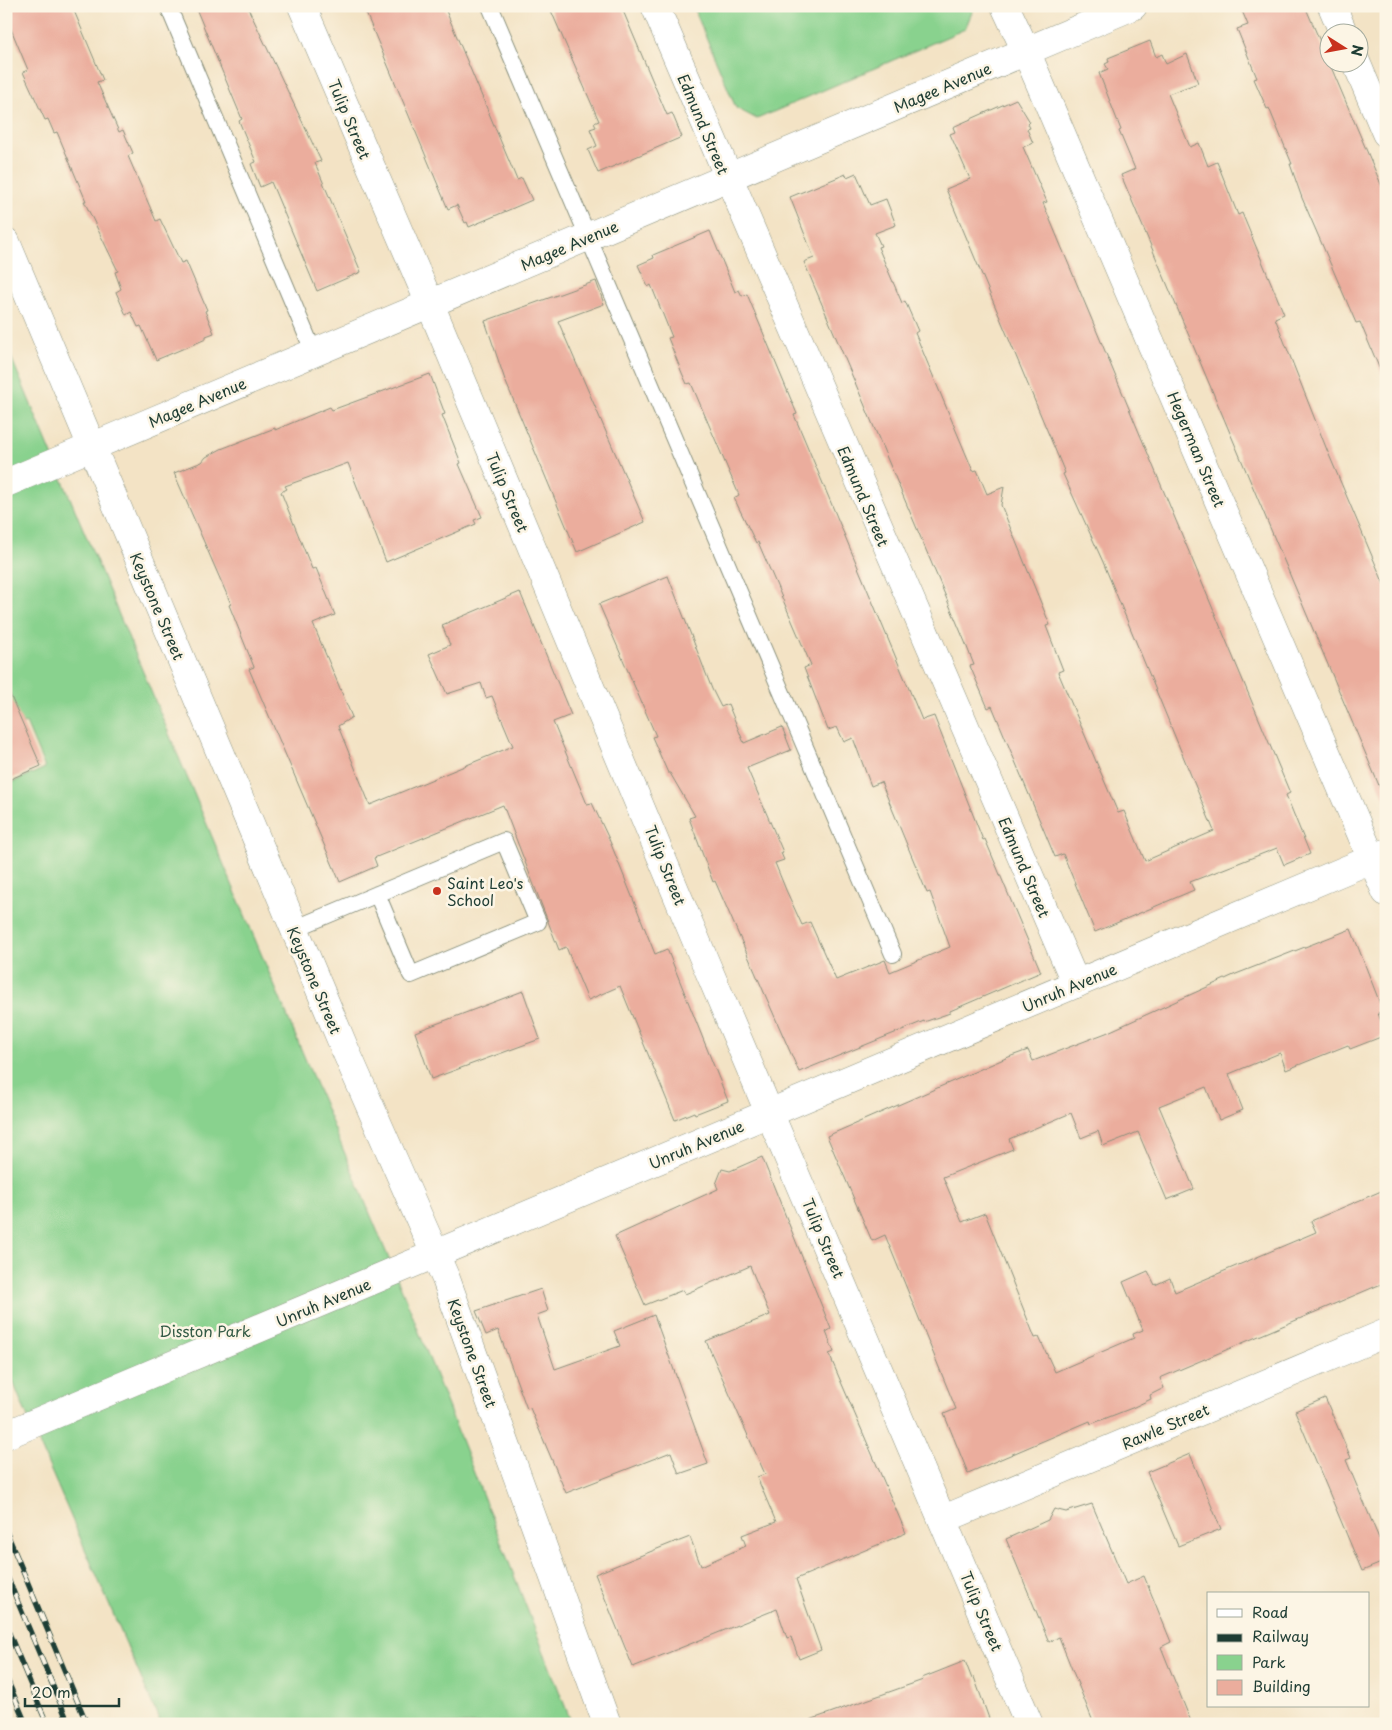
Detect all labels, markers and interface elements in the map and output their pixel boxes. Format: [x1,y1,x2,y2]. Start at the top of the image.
north arrow [1320,22,1370,72]
text: N [1346,43,1369,58]
street label: Magee Avenue [890,56,994,118]
street label: Edmund Street [672,70,736,178]
street label: Tulip Street [323,75,377,163]
street label: Magee Avenue [517,214,621,276]
street label: Magee Avenue [145,371,249,433]
street label: Hegerman Street [1162,388,1232,511]
street label: Edmund Street [832,442,896,550]
street label: Tulip Street [481,448,535,536]
street label: Keystone Street [125,549,191,663]
street label: Edmund Street [993,813,1057,921]
street label: Tulip Street [639,821,693,909]
place label: Saint Leo's School [447,871,524,911]
marker: Saint Leo's School [431,885,443,897]
street label: Keystone Street [282,923,348,1037]
street label: Unruh Avenue [1018,957,1120,1017]
street label: Unruh Avenue [645,1114,747,1174]
street label: Tulip Street [797,1194,851,1282]
street label: Unruh Avenue [272,1272,374,1332]
street label: Keystone Street [443,1295,503,1411]
park label: Disston Park [159,1319,251,1342]
street label: Rawle Street [1118,1397,1212,1455]
street label: Tulip Street [955,1567,1009,1655]
legend [1207,1592,1370,1708]
text: Road [1252,1600,1288,1623]
text: Railway [1252,1624,1309,1647]
text: Park [1252,1650,1286,1673]
text: Building [1252,1674,1311,1697]
scale bar [25,1675,119,1707]
text: 20 m [32,1680,71,1703]

